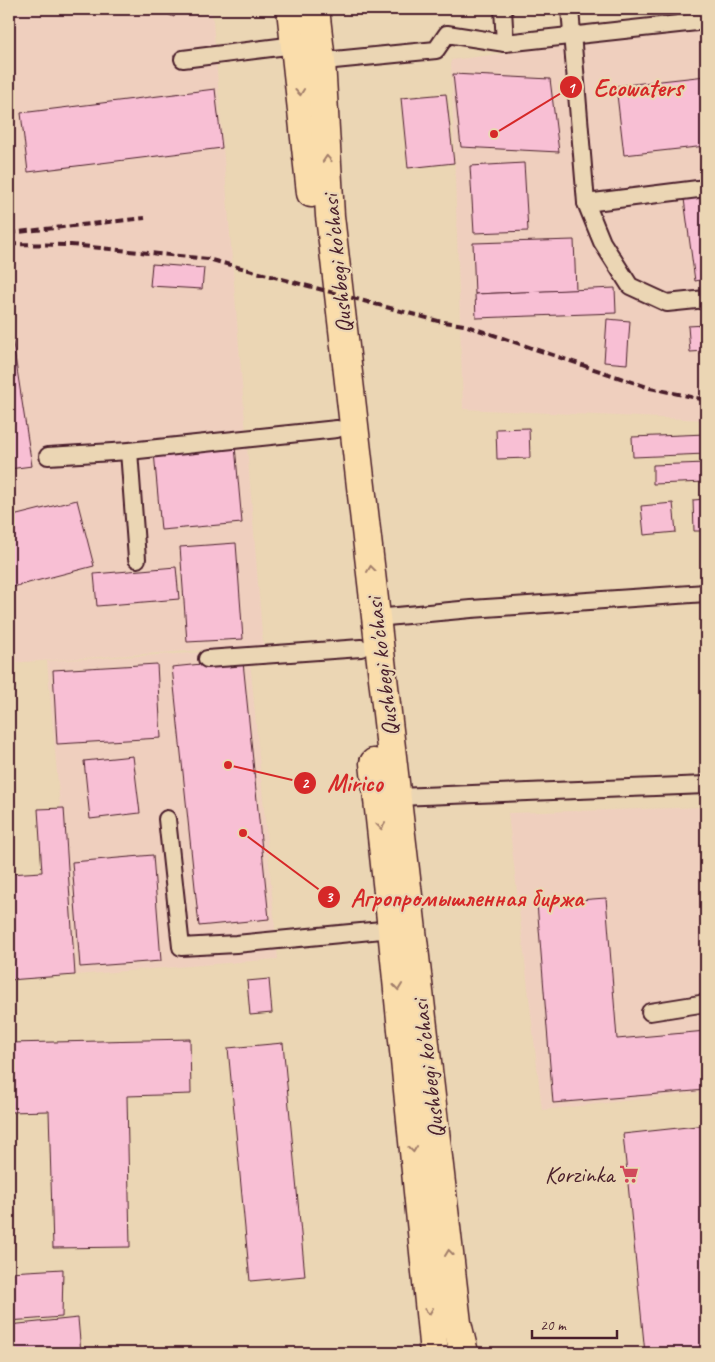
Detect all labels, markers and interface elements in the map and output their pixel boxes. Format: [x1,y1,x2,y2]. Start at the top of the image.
callout: Ecowaters [558,67,692,107]
text: Ecowaters [593,72,685,104]
text: 1 [568,79,577,98]
one-way arrow [294,88,305,96]
one-way arrow [321,155,332,163]
street label: Qushbegi ko'chasi [315,190,359,335]
one-way arrow [366,565,377,573]
street label: Qushbegi ko'chasi [358,593,405,738]
callout: Mirico [292,763,393,803]
text: Mirico [327,767,385,799]
text: 2 [302,774,310,793]
one-way arrow [375,822,386,830]
callout: Агропромышленная биржа [316,877,593,917]
text: Агропромышленная биржа [350,882,586,914]
text: 3 [326,888,334,907]
one-way arrow [392,984,403,992]
street label: Qushbegi ko'chasi [404,995,451,1140]
one-way arrow [408,1145,419,1153]
place label: Korzinka [545,1159,616,1189]
supermarket icon: Korzinka [618,1163,640,1185]
one-way arrow [444,1249,455,1257]
one-way arrow [424,1307,435,1315]
scale bar [532,1307,618,1339]
text: 20 m [540,1316,567,1335]

